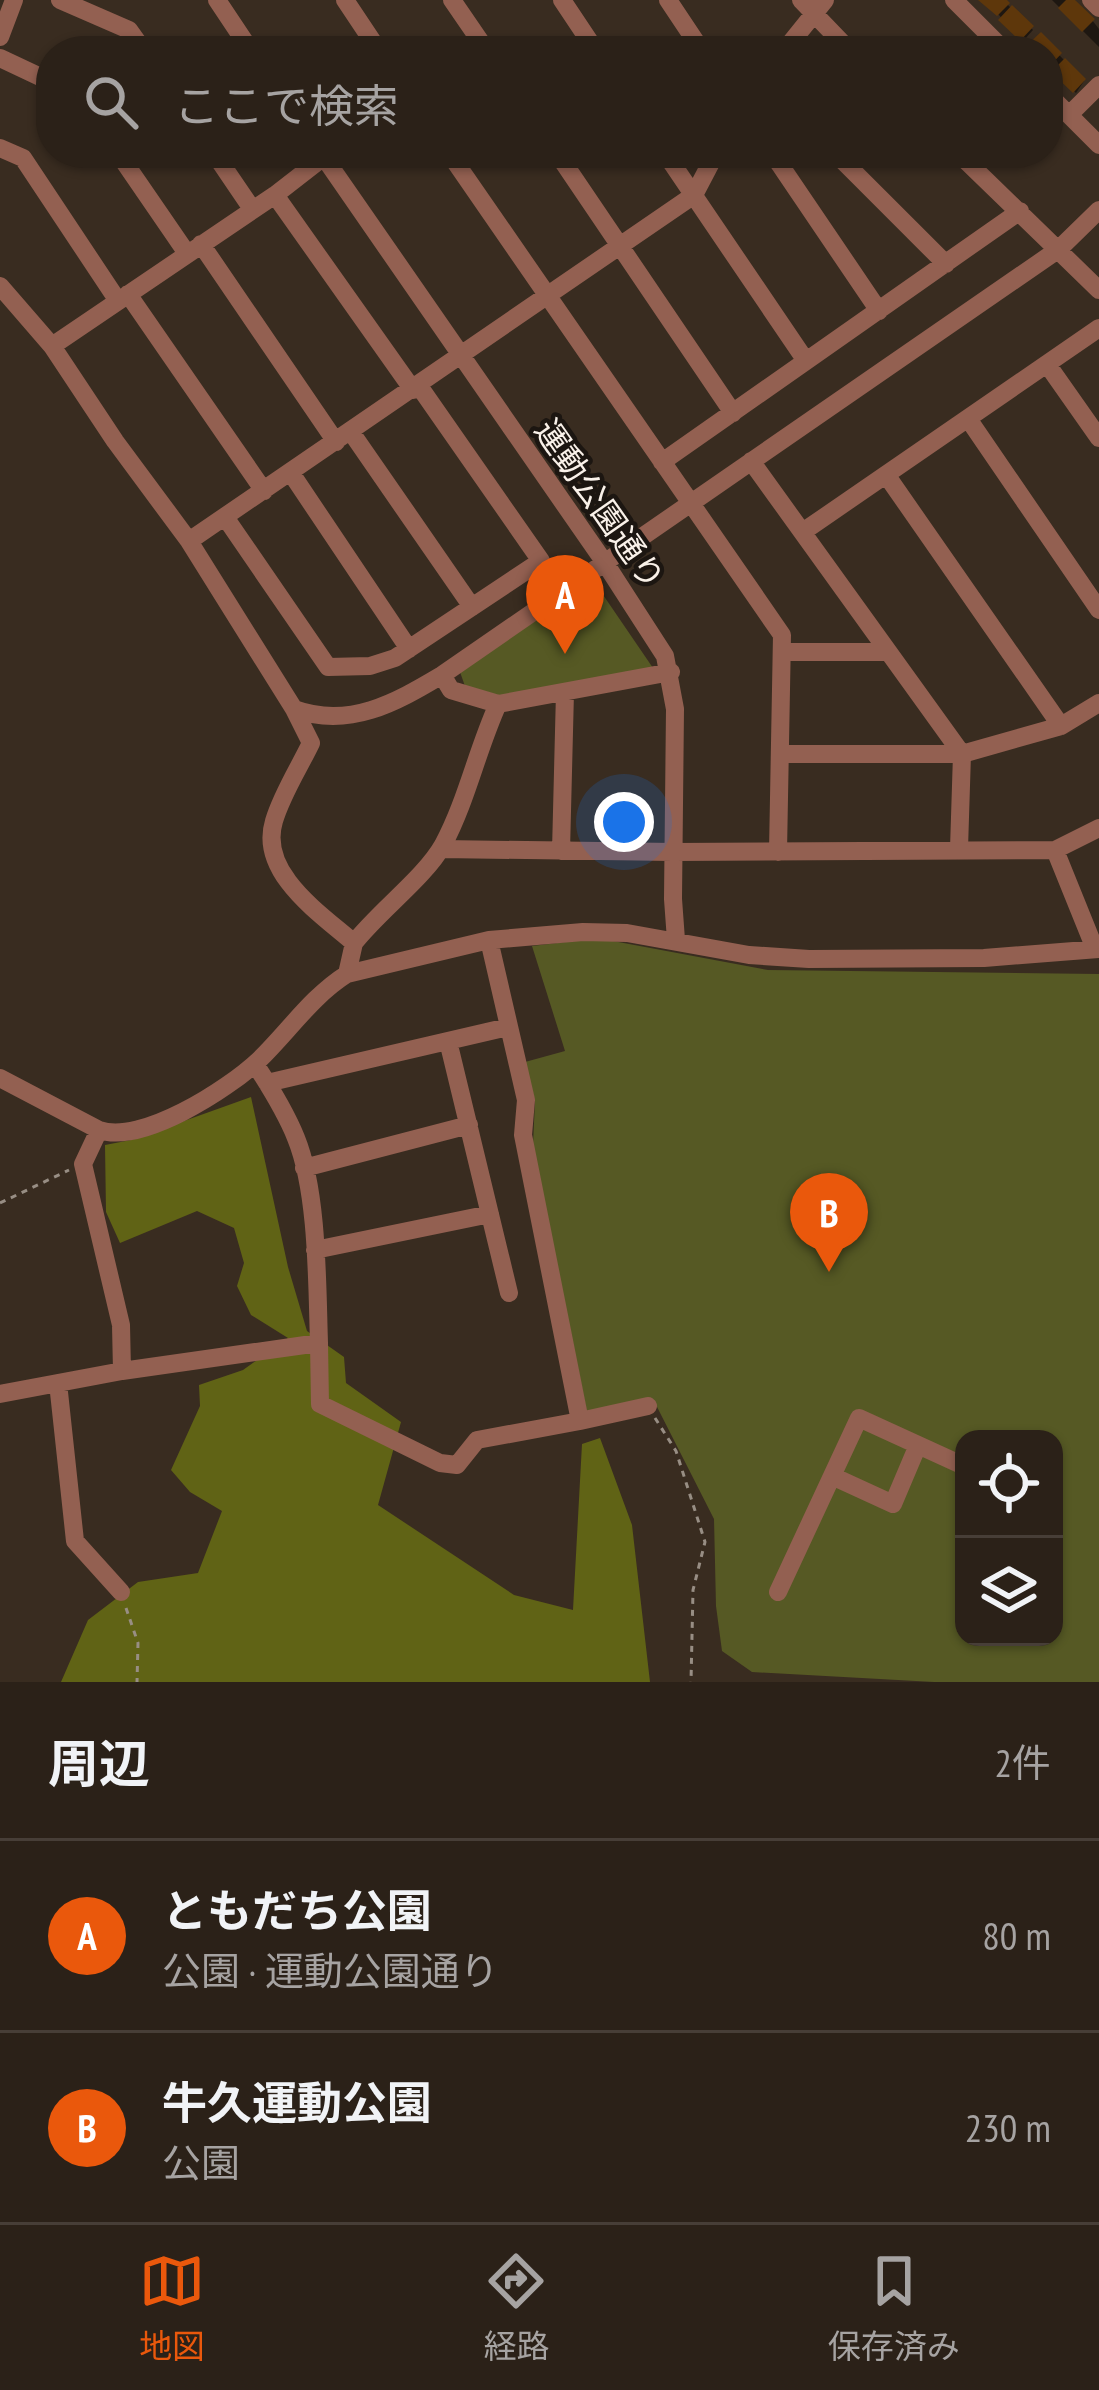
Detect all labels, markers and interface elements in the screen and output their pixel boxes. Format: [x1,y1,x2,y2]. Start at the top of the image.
search box [36,36,1063,168]
icon: search [78,69,144,135]
text: ここで検索 [174,76,399,134]
street label: 運動公園通り [526,410,675,597]
pin: A [526,555,604,654]
your location [594,792,654,852]
pin: B [790,1173,868,1272]
map controls [955,1430,1063,1646]
button: locate [955,1430,1063,1538]
button: layers [955,1538,1063,1646]
text: 周辺 [48,1730,150,1796]
text: 2件 [994,1737,1051,1788]
text: ともだち公園 [162,1881,432,1939]
text: A [77,1910,97,1961]
text: 80 m [982,1910,1051,1961]
text: 公園 · 運動公園通り [162,1945,499,1996]
text: 牛久運動公園 [162,2073,432,2131]
text: B [77,2102,97,2153]
text: 230 m [965,2102,1051,2153]
text: 公園 [162,2137,240,2188]
tab: 地図 [139,2248,205,2368]
tab: 経路 [483,2248,549,2368]
tab: 保存済み [828,2248,960,2368]

